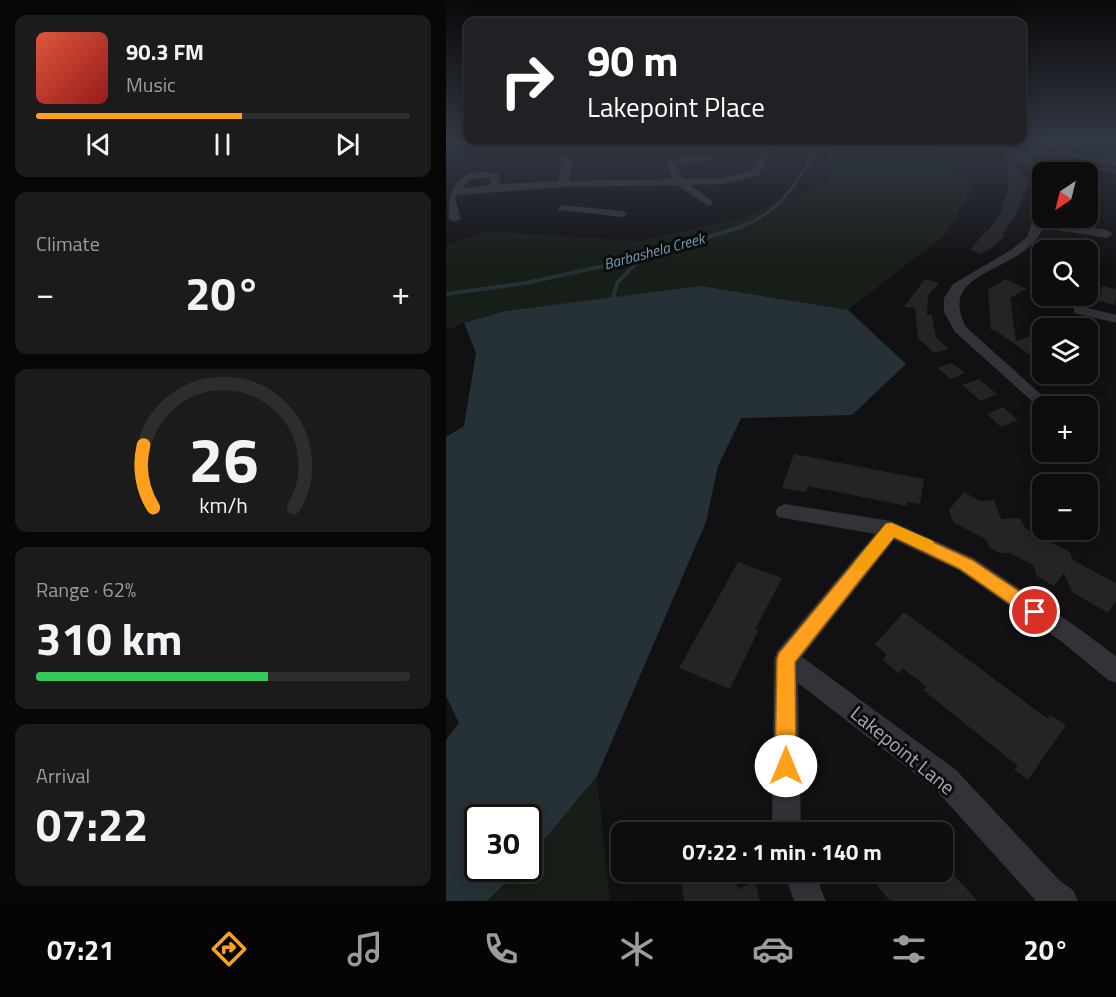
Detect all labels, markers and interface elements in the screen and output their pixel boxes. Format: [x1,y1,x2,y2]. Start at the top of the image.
text: 90 m [587,28,679,92]
text: 90.3 FM [126,35,204,69]
icon: right [488,42,566,120]
text: Music [126,69,176,100]
text: Lakepoint Place [587,86,765,127]
icon: previous [82,128,115,161]
icon: pause [206,128,239,161]
icon: next [331,128,364,161]
north arrow [1032,162,1098,228]
map controls [1032,162,1098,540]
water label: Barbashela Creek [601,226,709,275]
text: Climate [36,228,100,259]
button: search [1032,240,1098,306]
text: 20° [185,259,261,327]
text: − [36,268,54,318]
text: + [392,268,410,318]
button: layers [1032,318,1098,384]
button: + [1032,396,1098,462]
text: 26 [188,411,258,506]
button: − [1032,474,1098,540]
text: km/h [199,489,247,521]
text: Range · 62% [36,574,136,605]
pin [1009,586,1060,637]
icon: arrive [1018,595,1051,628]
text: 310 km [36,604,182,672]
street label: Lakepoint Lane [844,698,962,802]
position arrow [754,734,818,798]
text: Arrival [36,760,90,791]
text: 07:22 [36,790,148,858]
speed limit sign: 30 [464,804,542,882]
text: 07:22 · 1 min · 140 m [682,835,882,869]
icon: directions [208,928,250,970]
icon: music [344,928,386,970]
icon: phone [480,928,522,970]
icon: climate [616,928,658,970]
icon: car [752,928,794,970]
icon: filters [888,928,930,970]
text: 07:21 [47,929,114,970]
text: 20° [1024,929,1069,970]

